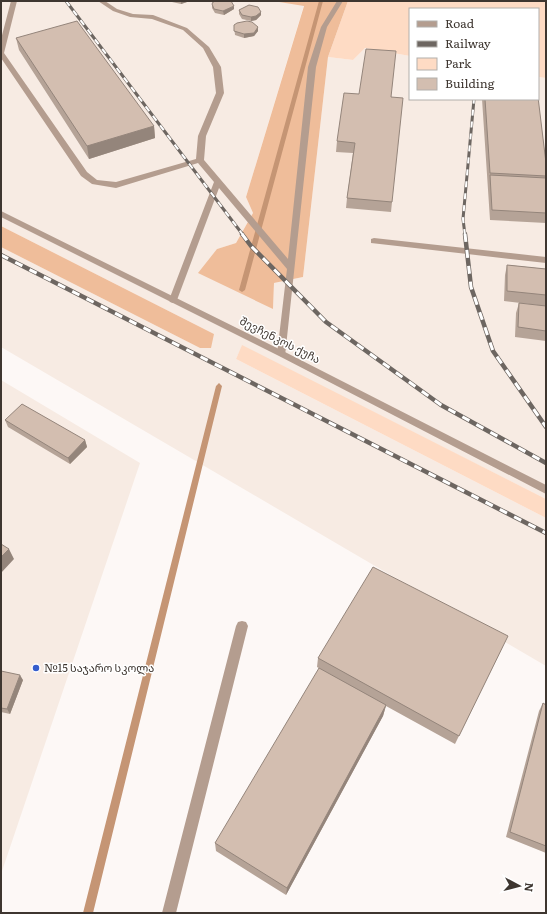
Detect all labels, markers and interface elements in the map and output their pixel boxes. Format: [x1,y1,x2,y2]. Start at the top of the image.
legend [409,8,539,100]
text: Road [445,14,475,32]
text: Railway [445,34,491,52]
text: Park [445,54,472,72]
text: Building [445,74,495,92]
street label: შევჩენკოს ქუჩა [237,312,324,366]
place label: №15 საჯარო სკოლა [44,659,154,675]
marker: №15 საჯარო სკოლა [31,663,41,673]
north arrow [499,866,539,906]
text: N [521,882,538,893]

